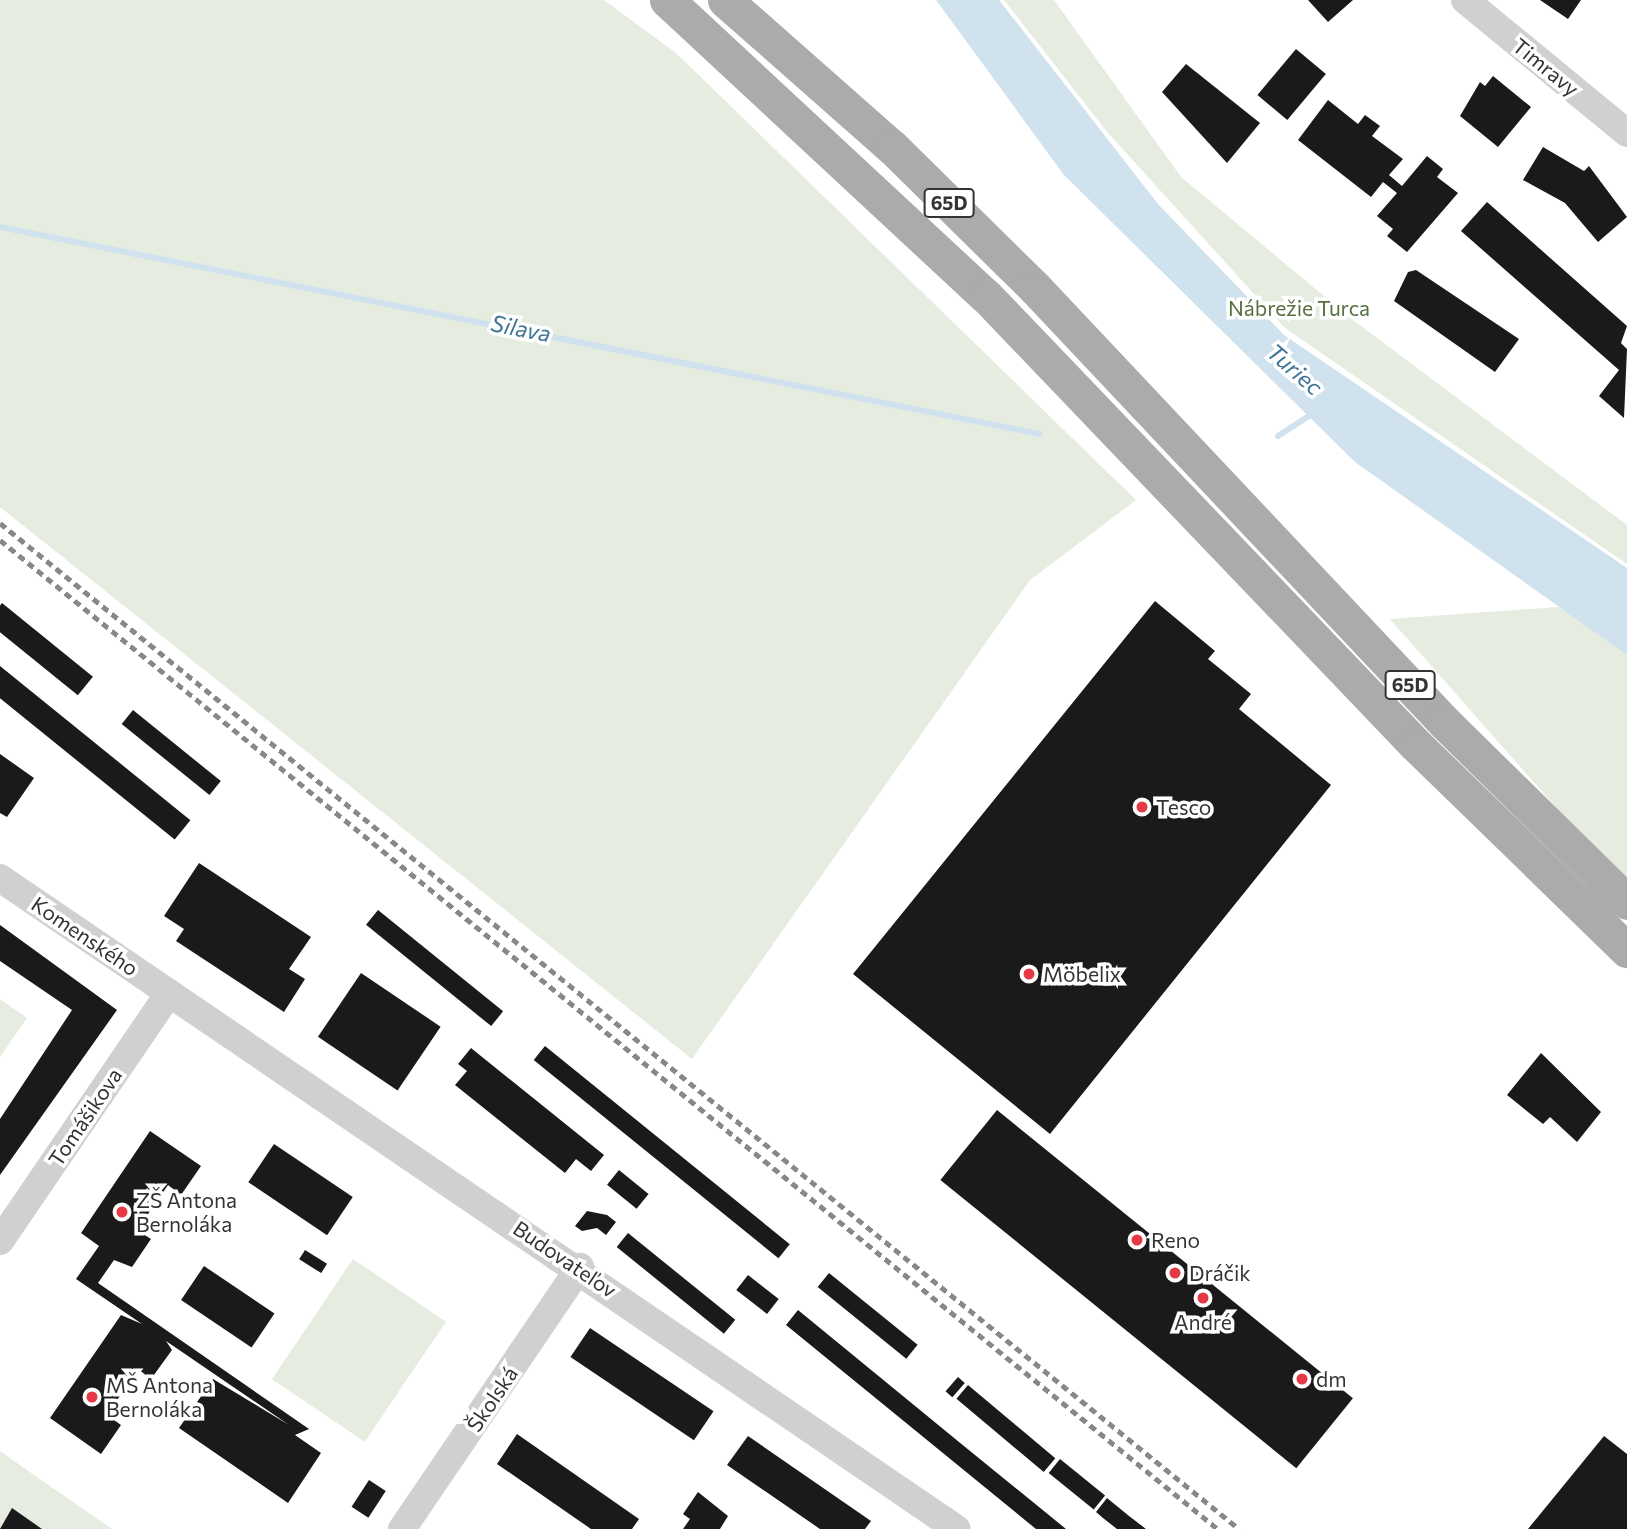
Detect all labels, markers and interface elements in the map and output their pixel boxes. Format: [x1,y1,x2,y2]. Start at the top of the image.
street label: Timravy [1508,33,1584,101]
road number: 65D [923,188,975,218]
park label: Nábrežie Turca [1228,295,1370,321]
water label: Silava [489,309,553,347]
water label: Turiec [1262,338,1328,400]
road number: 65D [1384,670,1436,700]
place label: Tesco [1156,794,1211,820]
marker: Tesco [1134,799,1150,815]
street label: Komenského [27,891,143,981]
place label: Möbelix [1043,961,1121,987]
marker: Möbelix [1021,966,1037,982]
street label: Tomášikova [43,1063,127,1171]
place label: ZŠ Antona Bernoláka [136,1187,237,1237]
marker: ZŠ Antona Bernoláka [114,1204,130,1220]
street label: Budovateľov [509,1215,621,1303]
place label: Reno [1151,1227,1200,1253]
marker: Reno [1129,1232,1145,1248]
place label: Dráčik [1189,1260,1251,1286]
marker: Dráčik [1167,1265,1183,1281]
marker: André [1195,1290,1211,1306]
place label: André [1174,1309,1232,1335]
street label: Školská [461,1362,523,1436]
place label: dm [1316,1366,1346,1392]
marker: dm [1294,1371,1310,1387]
place label: MŠ Antona Bernoláka [106,1372,213,1422]
marker: MŠ Antona Bernoláka [84,1389,100,1405]

